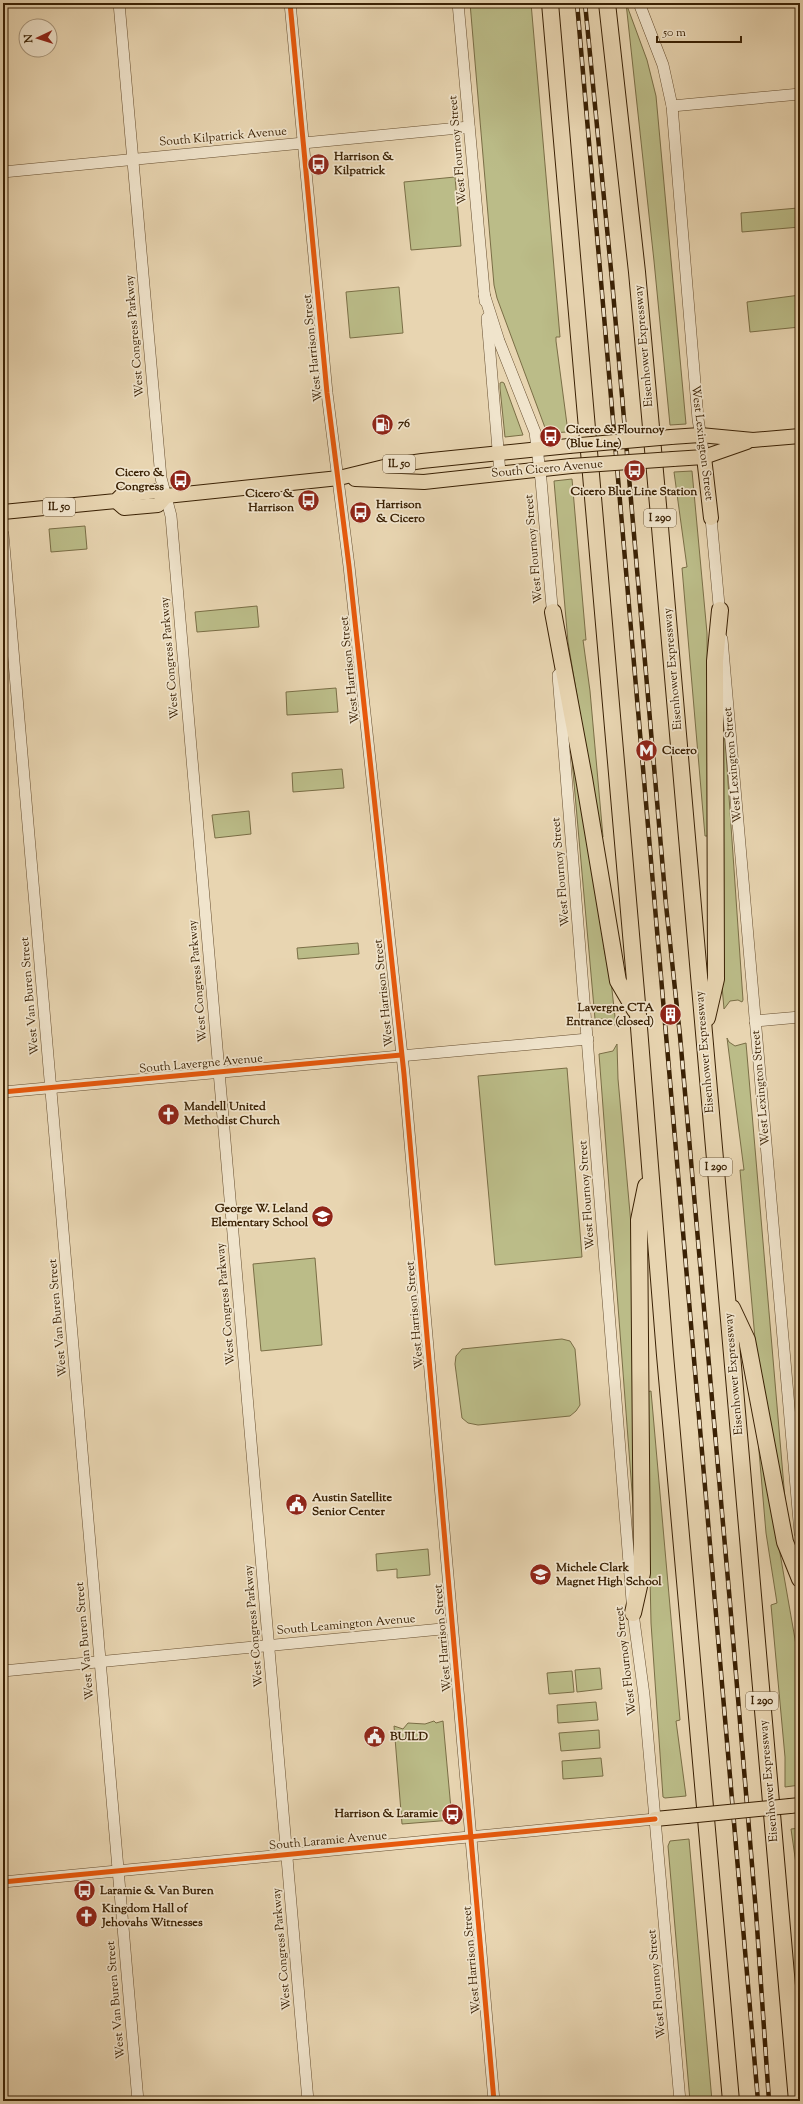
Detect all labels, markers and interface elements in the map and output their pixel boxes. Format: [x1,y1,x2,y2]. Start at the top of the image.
north arrow [18,18,58,58]
scale bar [657,18,741,44]
text: 50 m [662,24,686,42]
text: N [21,33,37,45]
street label: West Flournoy Street [444,95,472,205]
street label: South Kilpatrick Avenue [158,122,288,152]
place label: Harrison & Kilpatrick [333,148,394,180]
bus stop icon: Harrison & Kilpatrick [306,151,332,177]
street label: West Congress Parkway [121,274,149,398]
street label: Eisenhower Expressway [630,284,658,408]
street label: West Harrison Street [298,293,328,403]
street label: West Lexington Street [686,384,718,502]
fuel station icon: 76 [369,411,395,437]
place label: 76 [398,415,410,433]
place label: Cicero & Flournoy (Blue Line) [566,421,664,453]
bus stop icon: Cicero & Flournoy (Blue Line) [538,424,564,450]
road number: IL 50 [383,455,415,473]
street label: South Cicero Avenue [490,455,604,483]
bus stop icon: Cicero Blue Line Station [621,458,647,484]
place label: Cicero & Congress [115,464,165,496]
bus stop icon: Cicero & Congress [167,467,193,493]
place label: Cicero Blue Line Station [571,483,698,501]
place label: Cicero & Harrison [245,485,295,517]
bus stop icon: Cicero & Harrison [296,488,322,514]
street label: West Flournoy Street [520,494,548,604]
place label: Harrison & Cicero [375,496,425,528]
road number: IL 50 [43,498,75,516]
bus stop icon: Harrison & Cicero [347,499,373,525]
road number: I 290 [644,509,676,527]
street label: West Congress Parkway [156,596,184,720]
street label: Eisenhower Expressway [659,607,687,731]
street label: West Harrison Street [335,615,365,725]
street label: West Lexington Street [719,706,747,824]
metro station icon: Cicero [634,738,660,764]
place label: Cicero [662,742,697,760]
street label: West Flournoy Street [547,817,575,927]
street label: West Congress Parkway [184,919,212,1043]
street label: West Van Buren Street [16,936,44,1056]
street label: West Harrison Street [369,938,399,1048]
street label: Eisenhower Expressway [691,990,719,1114]
place label: Lavergne CTA Entrance (closed) [565,999,654,1031]
building icon: Lavergne CTA Entrance (closed) [657,1002,683,1028]
street label: West Lexington Street [747,1029,775,1147]
street label: South Lavergne Avenue [138,1050,264,1078]
place label: Mandell United Methodist Church [183,1098,281,1130]
church icon: Mandell United Methodist Church [156,1101,182,1127]
street label: West Flournoy Street [574,1140,600,1250]
road number: I 290 [700,1158,732,1176]
place label: George W. Leland Elementary School [210,1200,309,1232]
school or university icon: George W. Leland Elementary School [310,1203,336,1229]
street label: West Congress Parkway [212,1242,240,1366]
street label: West Van Buren Street [44,1258,72,1378]
street label: West Harrison Street [401,1260,429,1370]
street label: Eisenhower Expressway [720,1312,748,1436]
place label: Austin Satellite Senior Center [311,1489,392,1521]
public building icon: Austin Satellite Senior Center [284,1492,310,1518]
place label: Michele Clark Magnet High School [555,1559,662,1591]
school or university icon: Michele Clark Magnet High School [528,1562,554,1588]
street label: West Congress Parkway [240,1564,268,1688]
street label: West Van Buren Street [71,1581,99,1701]
street label: West Harrison Street [429,1583,457,1693]
street label: West Flournoy Street [610,1605,642,1717]
street label: South Leamington Avenue [276,1610,417,1640]
road number: I 290 [746,1692,778,1710]
street label: Eisenhower Expressway [755,1719,783,1843]
public building icon: BUILD [362,1724,388,1750]
place label: BUILD [389,1728,429,1746]
bus stop icon: Harrison & Laramie [440,1801,466,1827]
place label: Harrison & Laramie [333,1805,438,1823]
street label: South Laramie Avenue [268,1827,388,1855]
bus stop icon: Laramie & Van Buren [71,1878,97,1904]
place label: Laramie & Van Buren [99,1882,215,1900]
street label: West Congress Parkway [268,1887,296,2011]
place label: Kingdom Hall of Jehovahs Witnesses [101,1900,203,1932]
church icon: Kingdom Hall of Jehovahs Witnesses [73,1903,99,1929]
street label: West Harrison Street [458,1905,486,2015]
street label: West Flournoy Street [643,1929,671,2039]
street label: West Van Buren Street [102,1940,130,2060]

